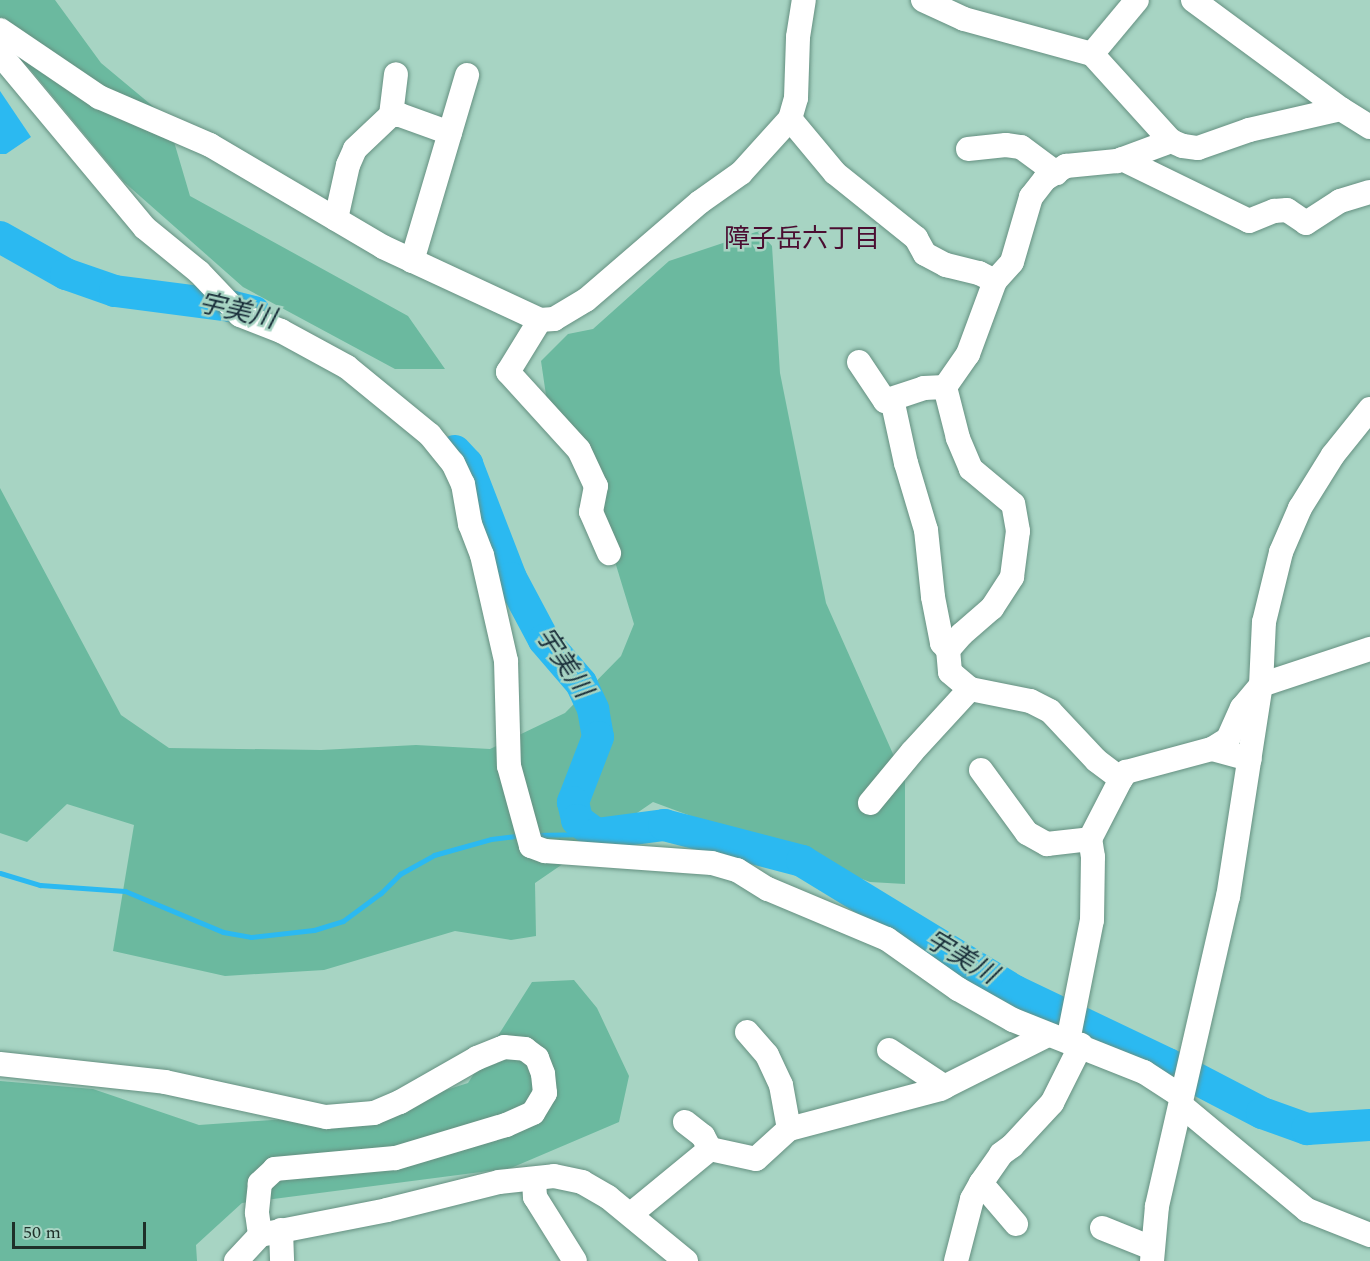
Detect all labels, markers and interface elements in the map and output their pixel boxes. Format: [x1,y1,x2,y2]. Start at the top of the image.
district label: 障子岳六丁目 [724,224,880,256]
water label: 宇美川 [195,288,279,336]
water label: 宇美川 [528,622,598,704]
water label: 宇美川 [920,925,1002,991]
scale bar [15,1210,148,1248]
text: 50 m [23,1219,61,1246]

